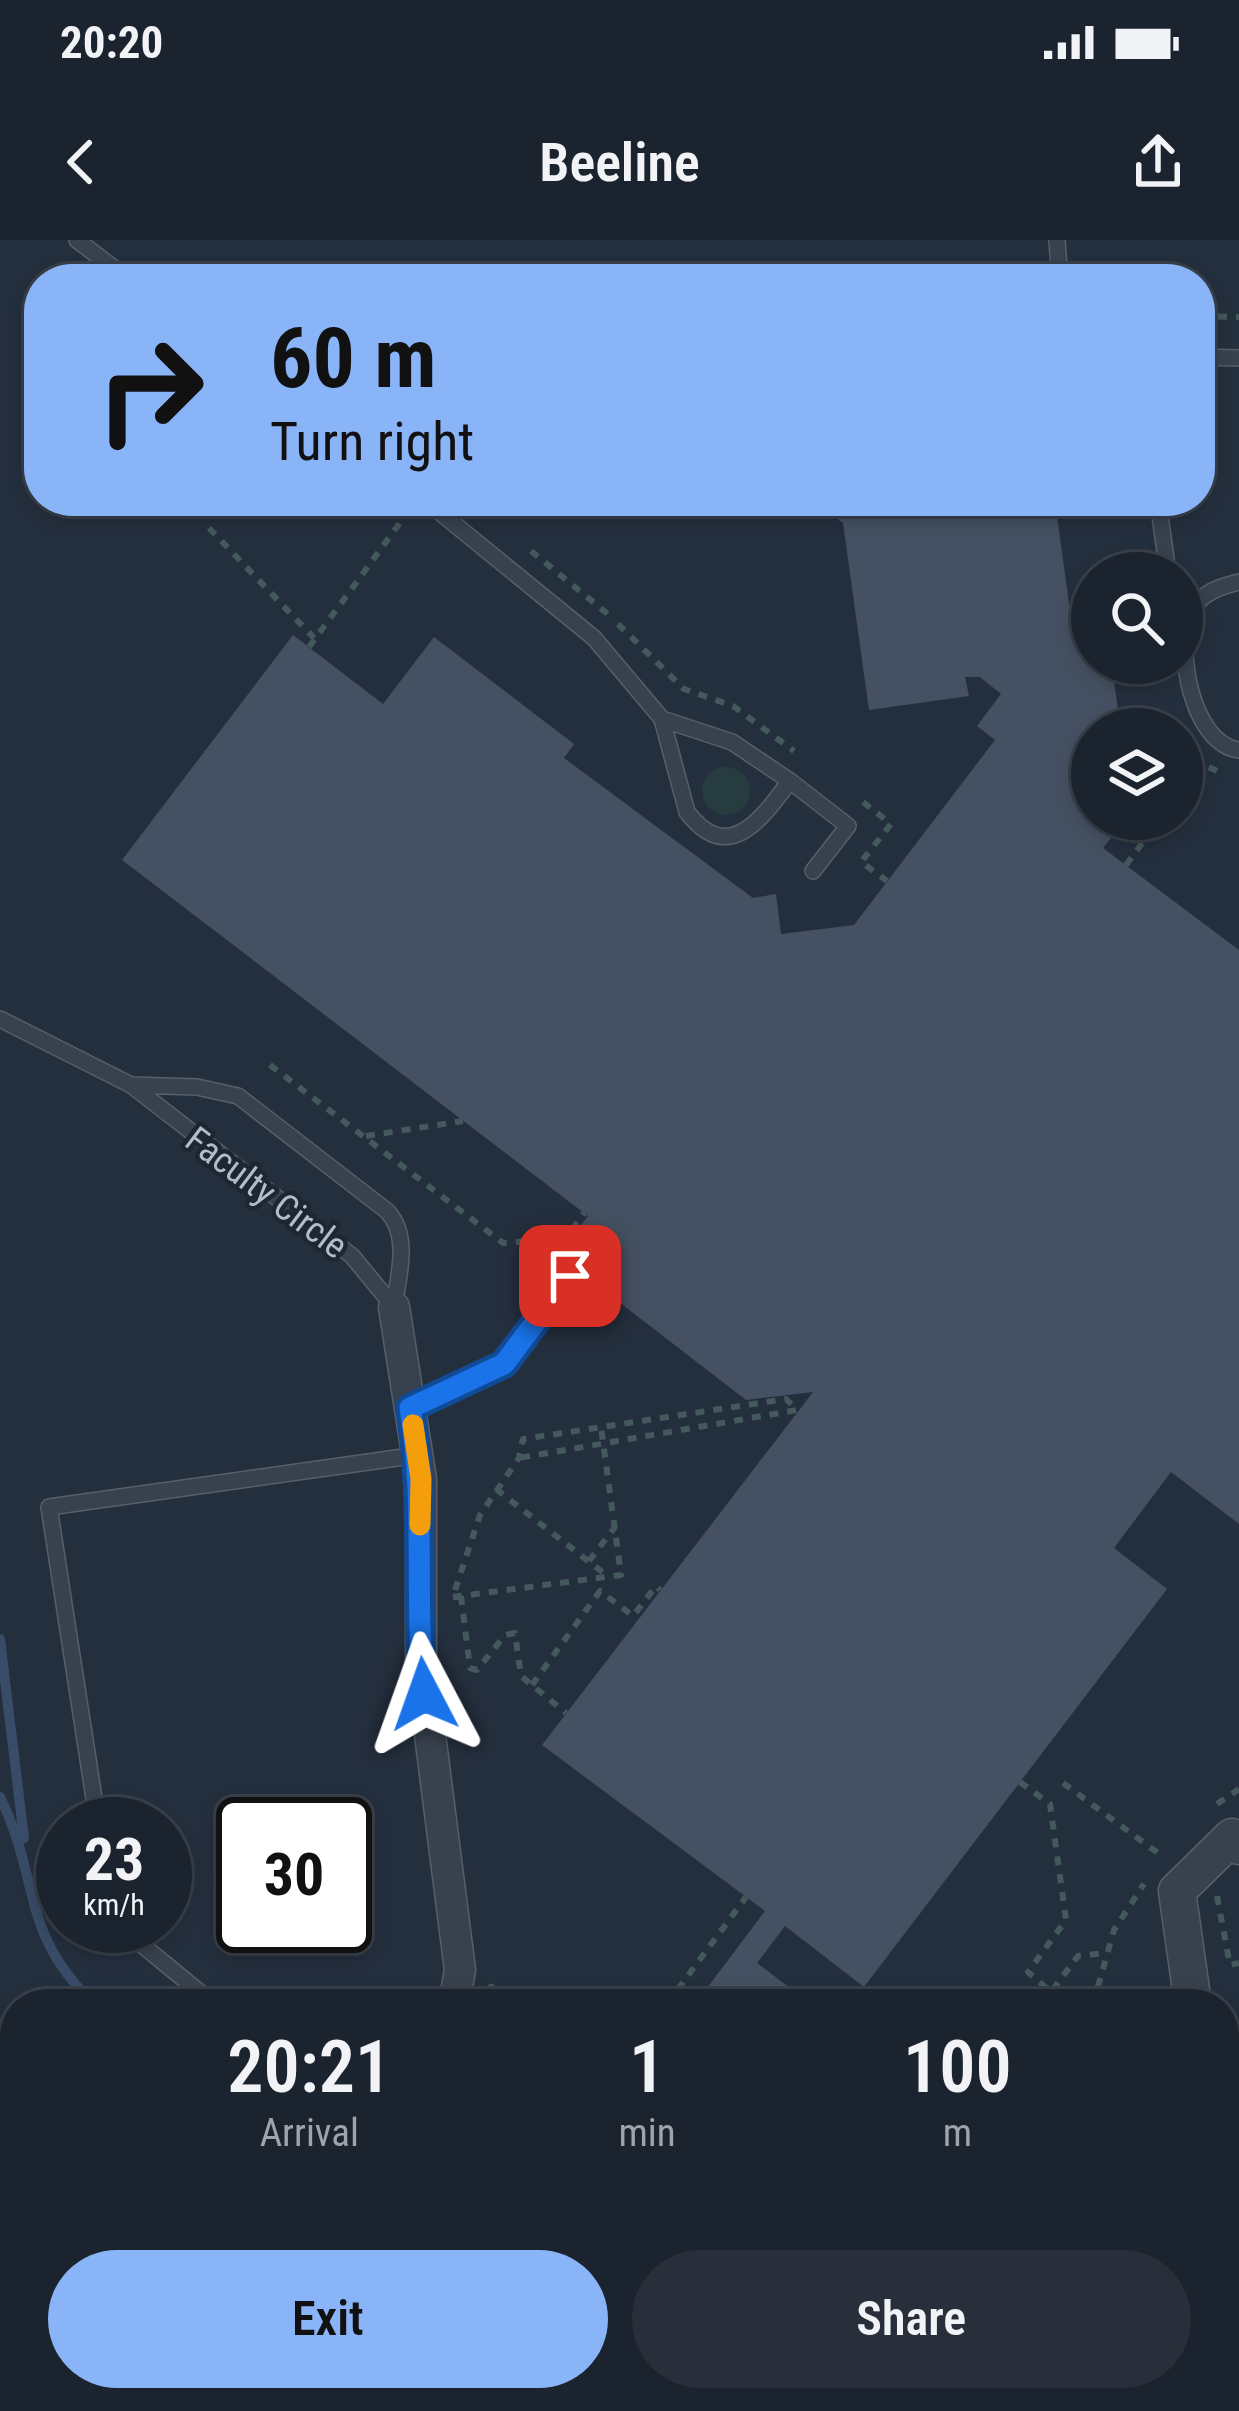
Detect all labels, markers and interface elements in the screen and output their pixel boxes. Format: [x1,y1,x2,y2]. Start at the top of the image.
text: 20:20 [60,16,163,69]
icon: back [48,129,114,195]
icon: share [1125,129,1191,195]
text: Beeline [539,131,700,194]
text: 60 m [270,309,437,408]
icon: right [72,312,228,468]
text: Turn right [270,410,474,473]
map controls [1071,552,1203,840]
button: search [1071,552,1203,684]
button: layers [1071,708,1203,840]
street label: Faculty Circle [177,1118,355,1267]
pin [519,1225,621,1327]
icon: arrive [537,1243,603,1309]
position arrow [361,1631,487,1757]
speed limit sign: 30 [216,1797,372,1953]
text: 23 [84,1824,144,1895]
text: km/h [83,1887,145,1922]
text: 20:21 [227,2025,391,2110]
text: 1 [629,2025,665,2110]
text: 100 [903,2025,1012,2110]
text: Arrival [260,2110,359,2156]
text: min [619,2110,676,2156]
text: m [943,2110,972,2156]
button: Exit [48,2250,608,2388]
button: Share [632,2250,1191,2388]

